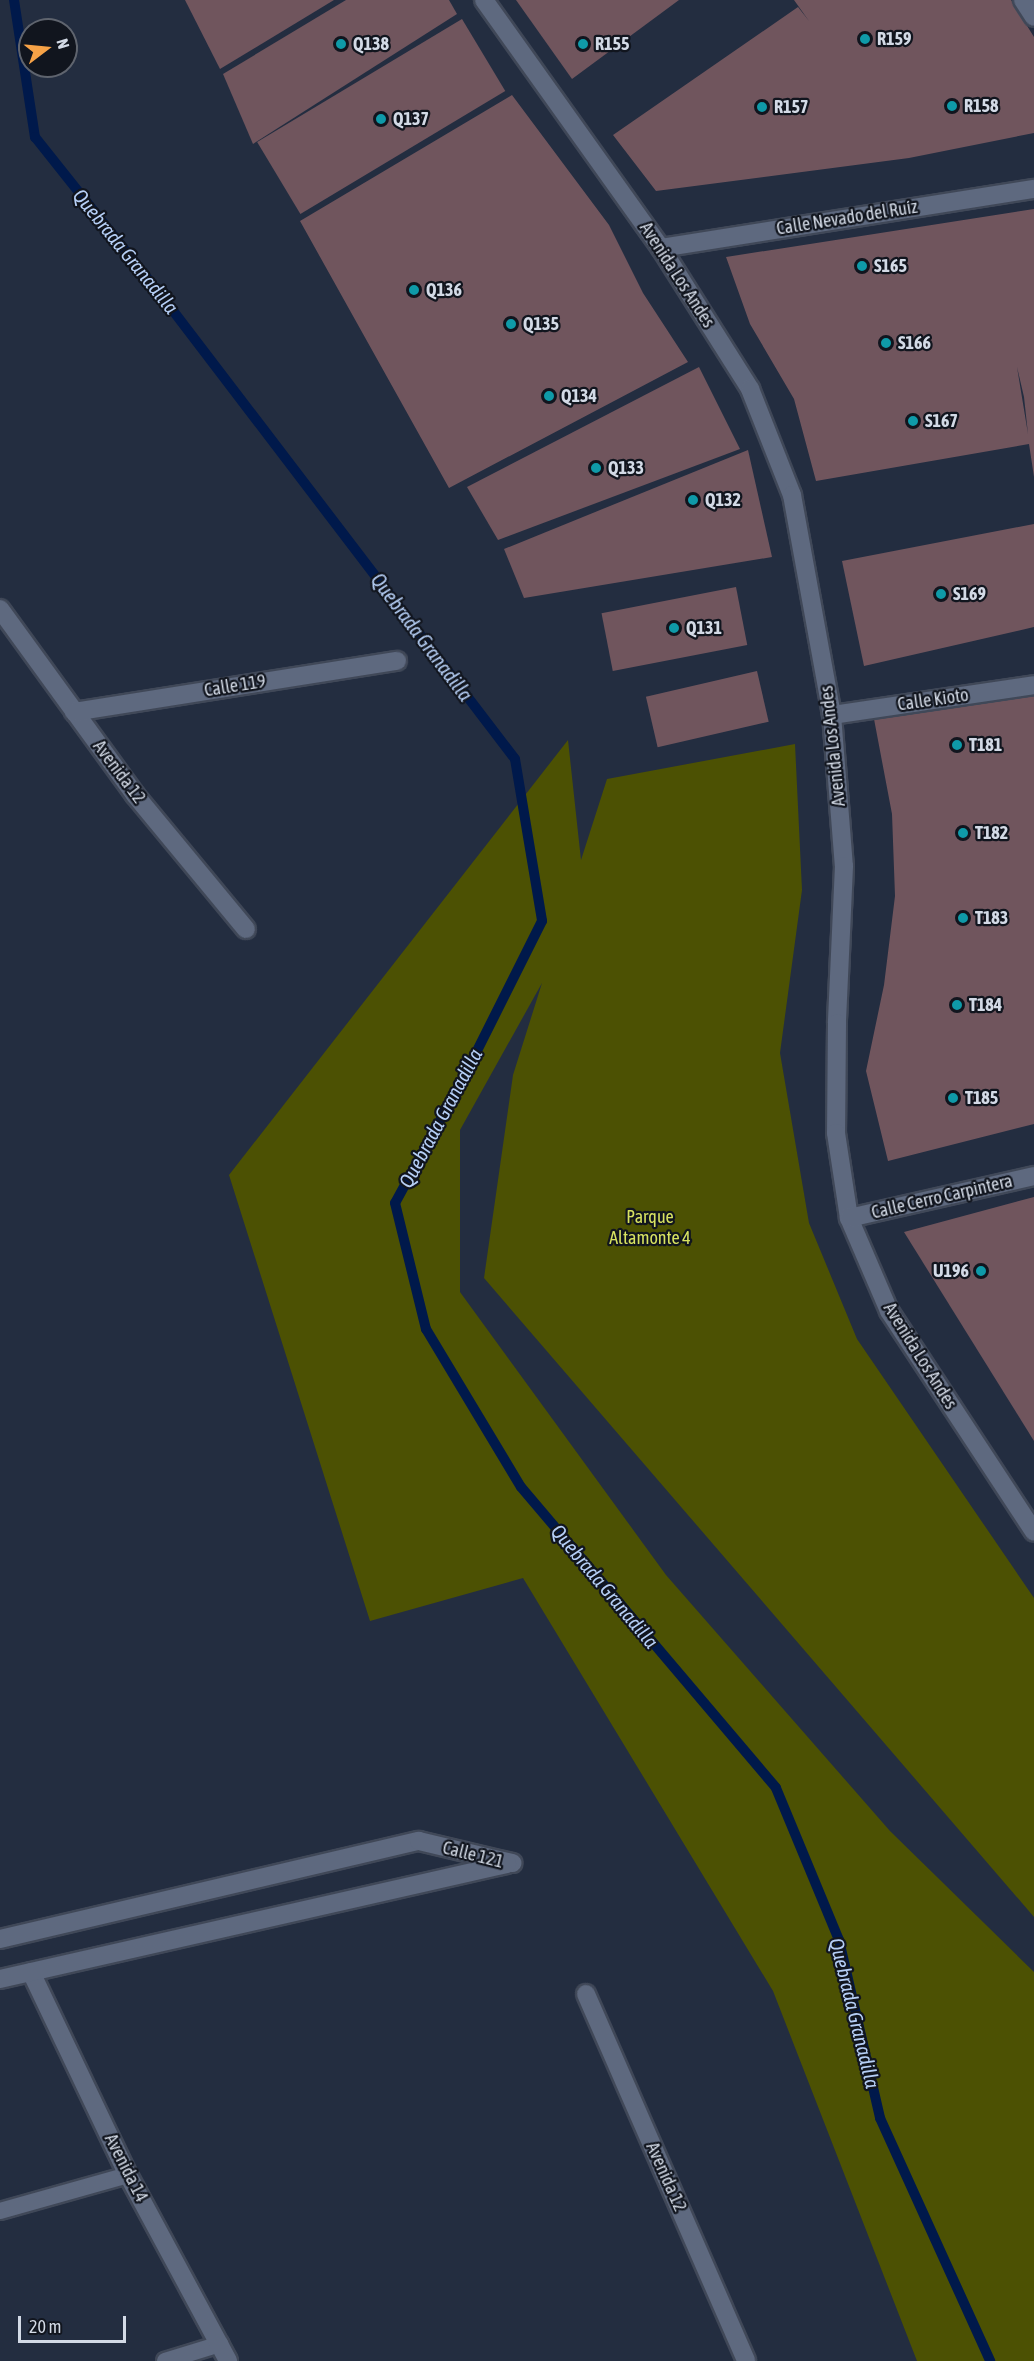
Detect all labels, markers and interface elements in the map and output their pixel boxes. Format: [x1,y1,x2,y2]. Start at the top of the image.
north arrow [18,18,78,78]
place label: R159 [877,28,911,50]
marker: R159 [858,32,872,46]
place label: Q138 [353,33,389,55]
place label: R155 [595,33,629,55]
text: N [53,37,73,51]
marker: Q138 [334,37,348,51]
marker: R155 [576,37,590,51]
place label: R158 [964,95,998,117]
place label: R157 [774,96,808,118]
marker: R158 [945,99,959,113]
marker: R157 [755,100,769,114]
place label: Q137 [393,108,429,130]
marker: Q137 [374,112,388,126]
water label: Quebrada Granadilla [68,184,184,318]
street label: Calle Nevado del Ruíz [775,196,919,240]
street label: Avenida Los Andes [635,218,719,332]
place label: S165 [874,255,907,277]
marker: S165 [855,259,869,273]
place label: Q136 [426,279,462,301]
marker: Q136 [407,283,421,297]
place label: Q135 [523,313,559,335]
marker: Q135 [504,317,518,331]
place label: S166 [898,332,931,354]
marker: S166 [879,336,893,350]
place label: Q134 [561,385,597,407]
marker: Q134 [542,389,556,403]
place label: S167 [925,410,958,432]
marker: S167 [906,414,920,428]
place label: Q133 [608,457,644,479]
marker: Q133 [589,461,603,475]
place label: Q132 [705,489,741,511]
marker: Q132 [686,493,700,507]
water label: Quebrada Granadilla [366,568,478,706]
place label: S169 [953,583,986,605]
marker: S169 [934,587,948,601]
place label: Q131 [686,617,722,639]
marker: Q131 [667,621,681,635]
street label: Calle 119 [203,670,267,702]
street label: Calle Kioto [896,684,970,716]
street label: Avenida Los Andes [816,685,850,807]
place label: T181 [969,734,1002,756]
street label: Avenida 12 [88,736,150,808]
marker: T181 [950,738,964,752]
place label: T182 [975,822,1008,844]
marker: T182 [956,826,970,840]
place label: T183 [975,907,1008,929]
marker: T183 [956,911,970,925]
place label: T184 [969,994,1002,1016]
marker: T184 [950,998,964,1012]
water label: Quebrada Granadilla [393,1044,487,1192]
place label: T185 [965,1087,998,1109]
marker: T185 [946,1091,960,1105]
street label: Calle Cerro Carpintera [869,1170,1015,1224]
park label: Parque Altamonte 4 [609,1207,691,1250]
place label: U196 [933,1260,969,1282]
marker: U196 [974,1264,988,1278]
street label: Avenida Los Andes [879,1299,961,1413]
water label: Quebrada Granadilla [546,1519,664,1653]
street label: Calle 121 [440,1837,506,1873]
water label: Quebrada Granadilla [825,1935,885,2091]
street label: Avenida 14 [100,2130,152,2206]
street label: Avenida 12 [641,2139,691,2215]
scale bar [21,2304,129,2342]
text: 20 m [29,2316,61,2337]

